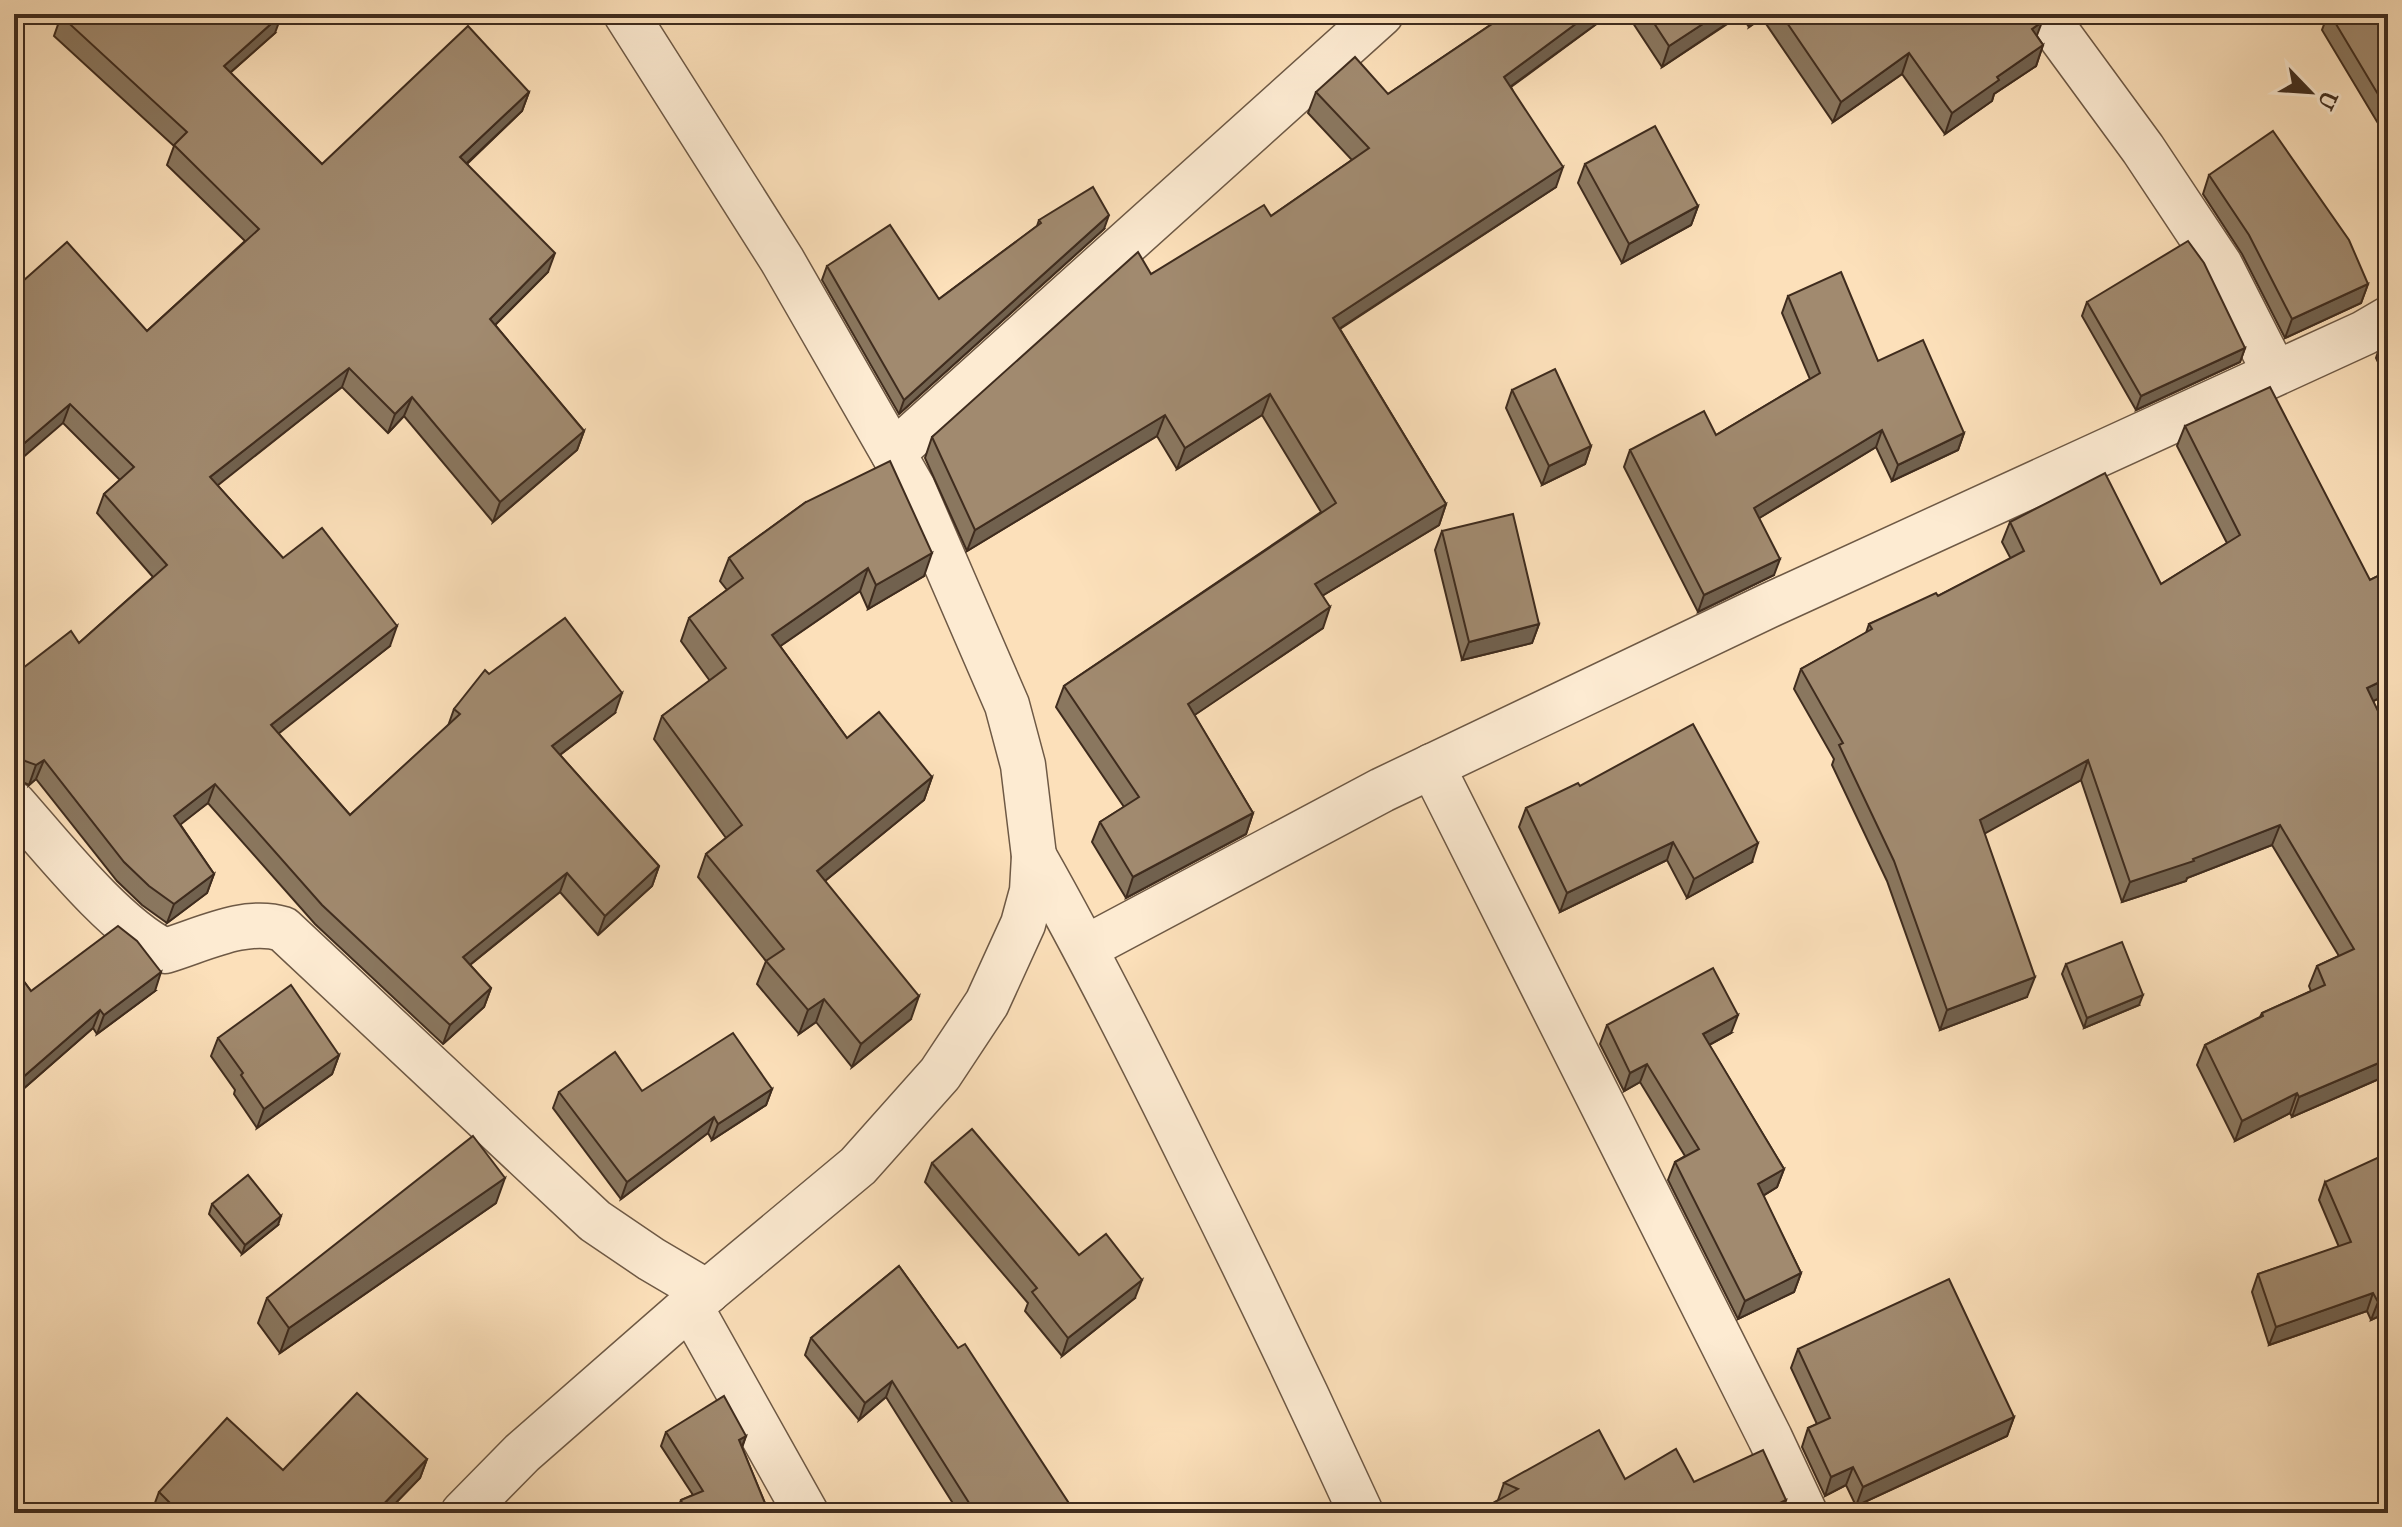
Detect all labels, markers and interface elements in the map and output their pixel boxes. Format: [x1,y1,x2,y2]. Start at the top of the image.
north arrow [2270,52,2350,132]
text: U [2312,87,2344,114]

